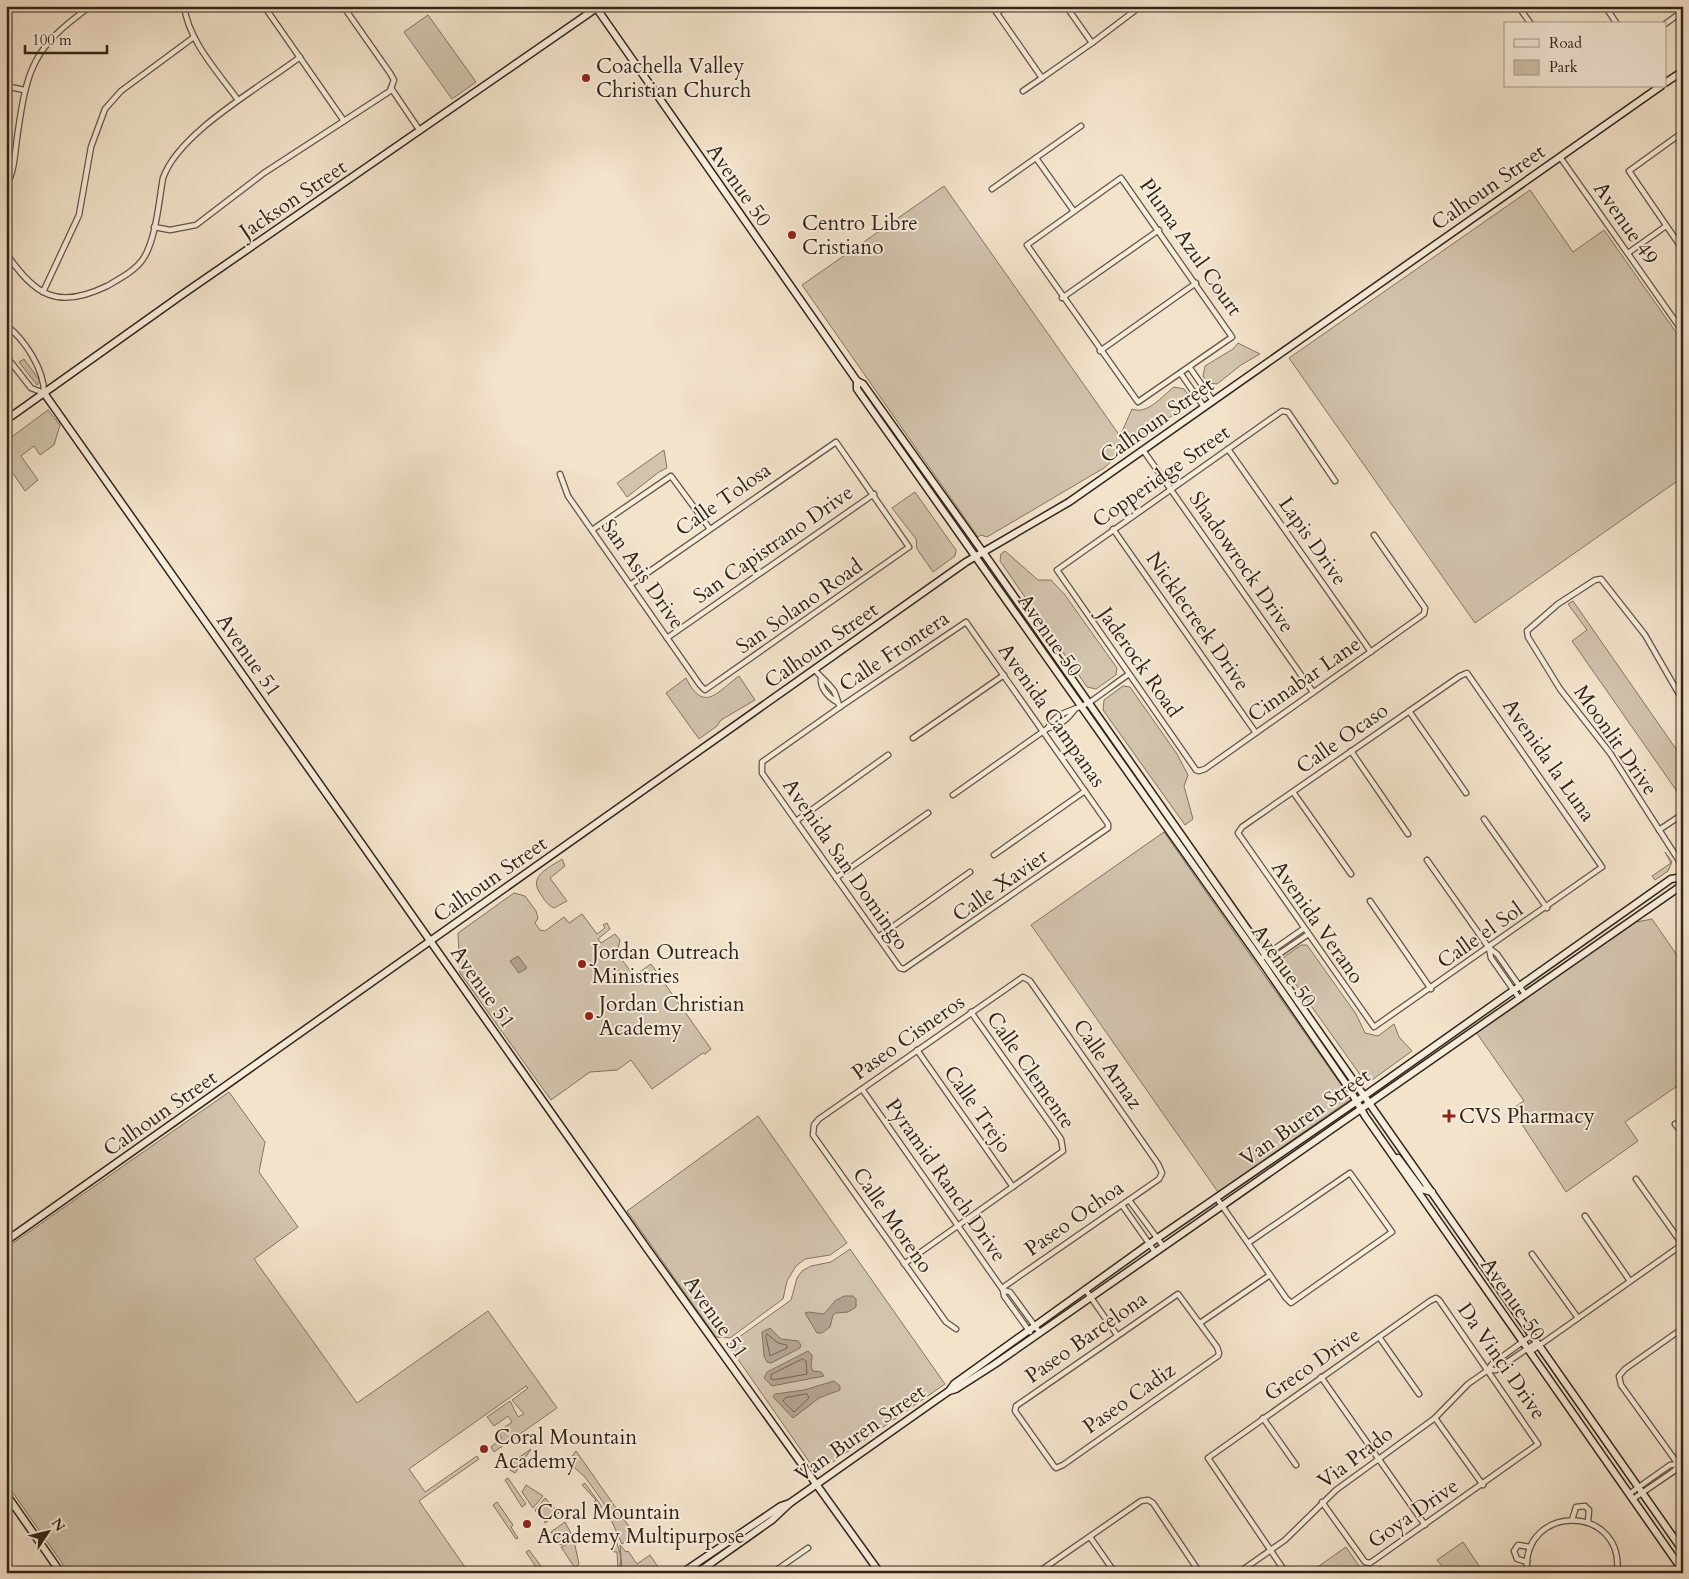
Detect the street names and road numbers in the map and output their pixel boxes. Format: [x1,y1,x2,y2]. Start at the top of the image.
street label: Calhoun Street [1426,137,1551,237]
street label: Avenue 50 [699,138,778,233]
street label: Jackson Street [232,153,353,248]
street label: Pluma Azul Court [1132,173,1249,322]
street label: Avenue 49 [1586,176,1665,271]
street label: Calhoun Street [1095,370,1220,470]
street label: Copperidge Street [1087,418,1236,535]
street label: Calle Tolosa [670,456,777,543]
street label: San Capistrano Drive [687,478,859,611]
street label: Shadowrock Drive [1182,486,1301,639]
street label: Lapis Drive [1271,491,1354,592]
street label: San Asis Drive [594,513,691,635]
street label: Nicklecreek Drive [1139,546,1256,697]
street label: San Solano Road [730,552,868,661]
street label: Avenue 50 [1010,588,1089,683]
street label: Calhoun Street [759,595,884,695]
street label: Jaderock Road [1089,599,1188,723]
street label: Calle Frontera [834,604,955,699]
street label: Avenue 51 [209,608,288,703]
street label: Cinnabar Lane [1242,630,1367,729]
street label: Avenida Campanas [991,637,1112,793]
street label: Moonlit Drive [1567,679,1664,801]
street label: Avenida la Luna [1495,693,1602,828]
street label: Calle Ocaso [1290,696,1394,781]
street label: Avenida San Domingo [775,773,916,956]
street label: Calhoun Street [428,829,553,929]
street label: Calle Xavier [947,842,1054,929]
street label: Avenida Verano [1264,855,1371,990]
street label: Calle el Sol [1432,895,1529,976]
street label: Avenue 50 [1244,919,1323,1014]
street label: Avenue 51 [443,940,522,1035]
street label: Paseo Cisneros [846,988,970,1087]
street label: Calle Clemente [979,1006,1082,1135]
street label: Calle Arnaz [1066,1013,1150,1116]
street label: Calle Trejo [937,1060,1018,1159]
street label: Van Buren Street [1234,1061,1377,1173]
street label: Calhoun Street [98,1063,223,1163]
street label: Pyramid Ranch Drive [878,1093,1013,1268]
street label: Calle Moreno [846,1162,940,1279]
street label: Paseo Ochoa [1019,1174,1130,1263]
street label: Avenue 50 [1473,1252,1552,1347]
street label: Avenue 51 [676,1270,755,1365]
street label: Paseo Barcelona [1019,1285,1153,1390]
street label: Da Vinci Drive [1450,1297,1553,1426]
street label: Greco Drive [1258,1321,1366,1408]
street label: Paseo Cadiz [1077,1356,1182,1441]
street label: Van Buren Street [789,1377,932,1489]
street label: Via Prado [1312,1419,1399,1495]
street label: Goya Drive [1362,1472,1464,1555]

